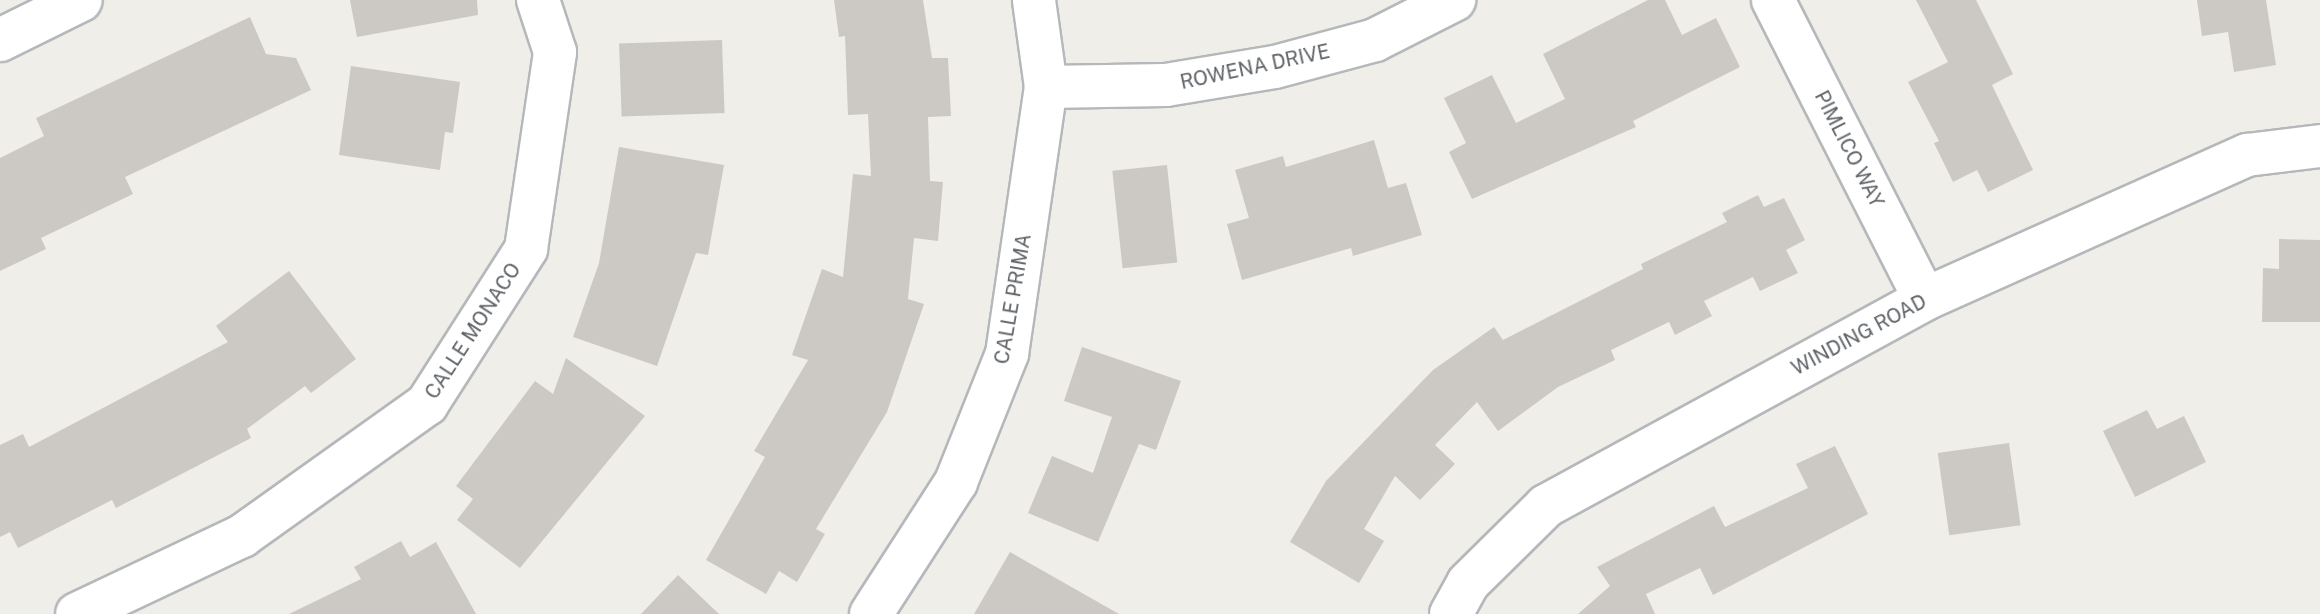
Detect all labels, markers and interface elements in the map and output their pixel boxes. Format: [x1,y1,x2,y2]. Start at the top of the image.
street label: ROWENA DRIVE [1178,39,1332,95]
street label: PIMLICO WAY [1809,86,1889,212]
street label: CALLE PRIMA [990,232,1036,366]
street label: CALLE MONACO [420,258,526,404]
street label: WINDING ROAD [1787,289,1931,381]

